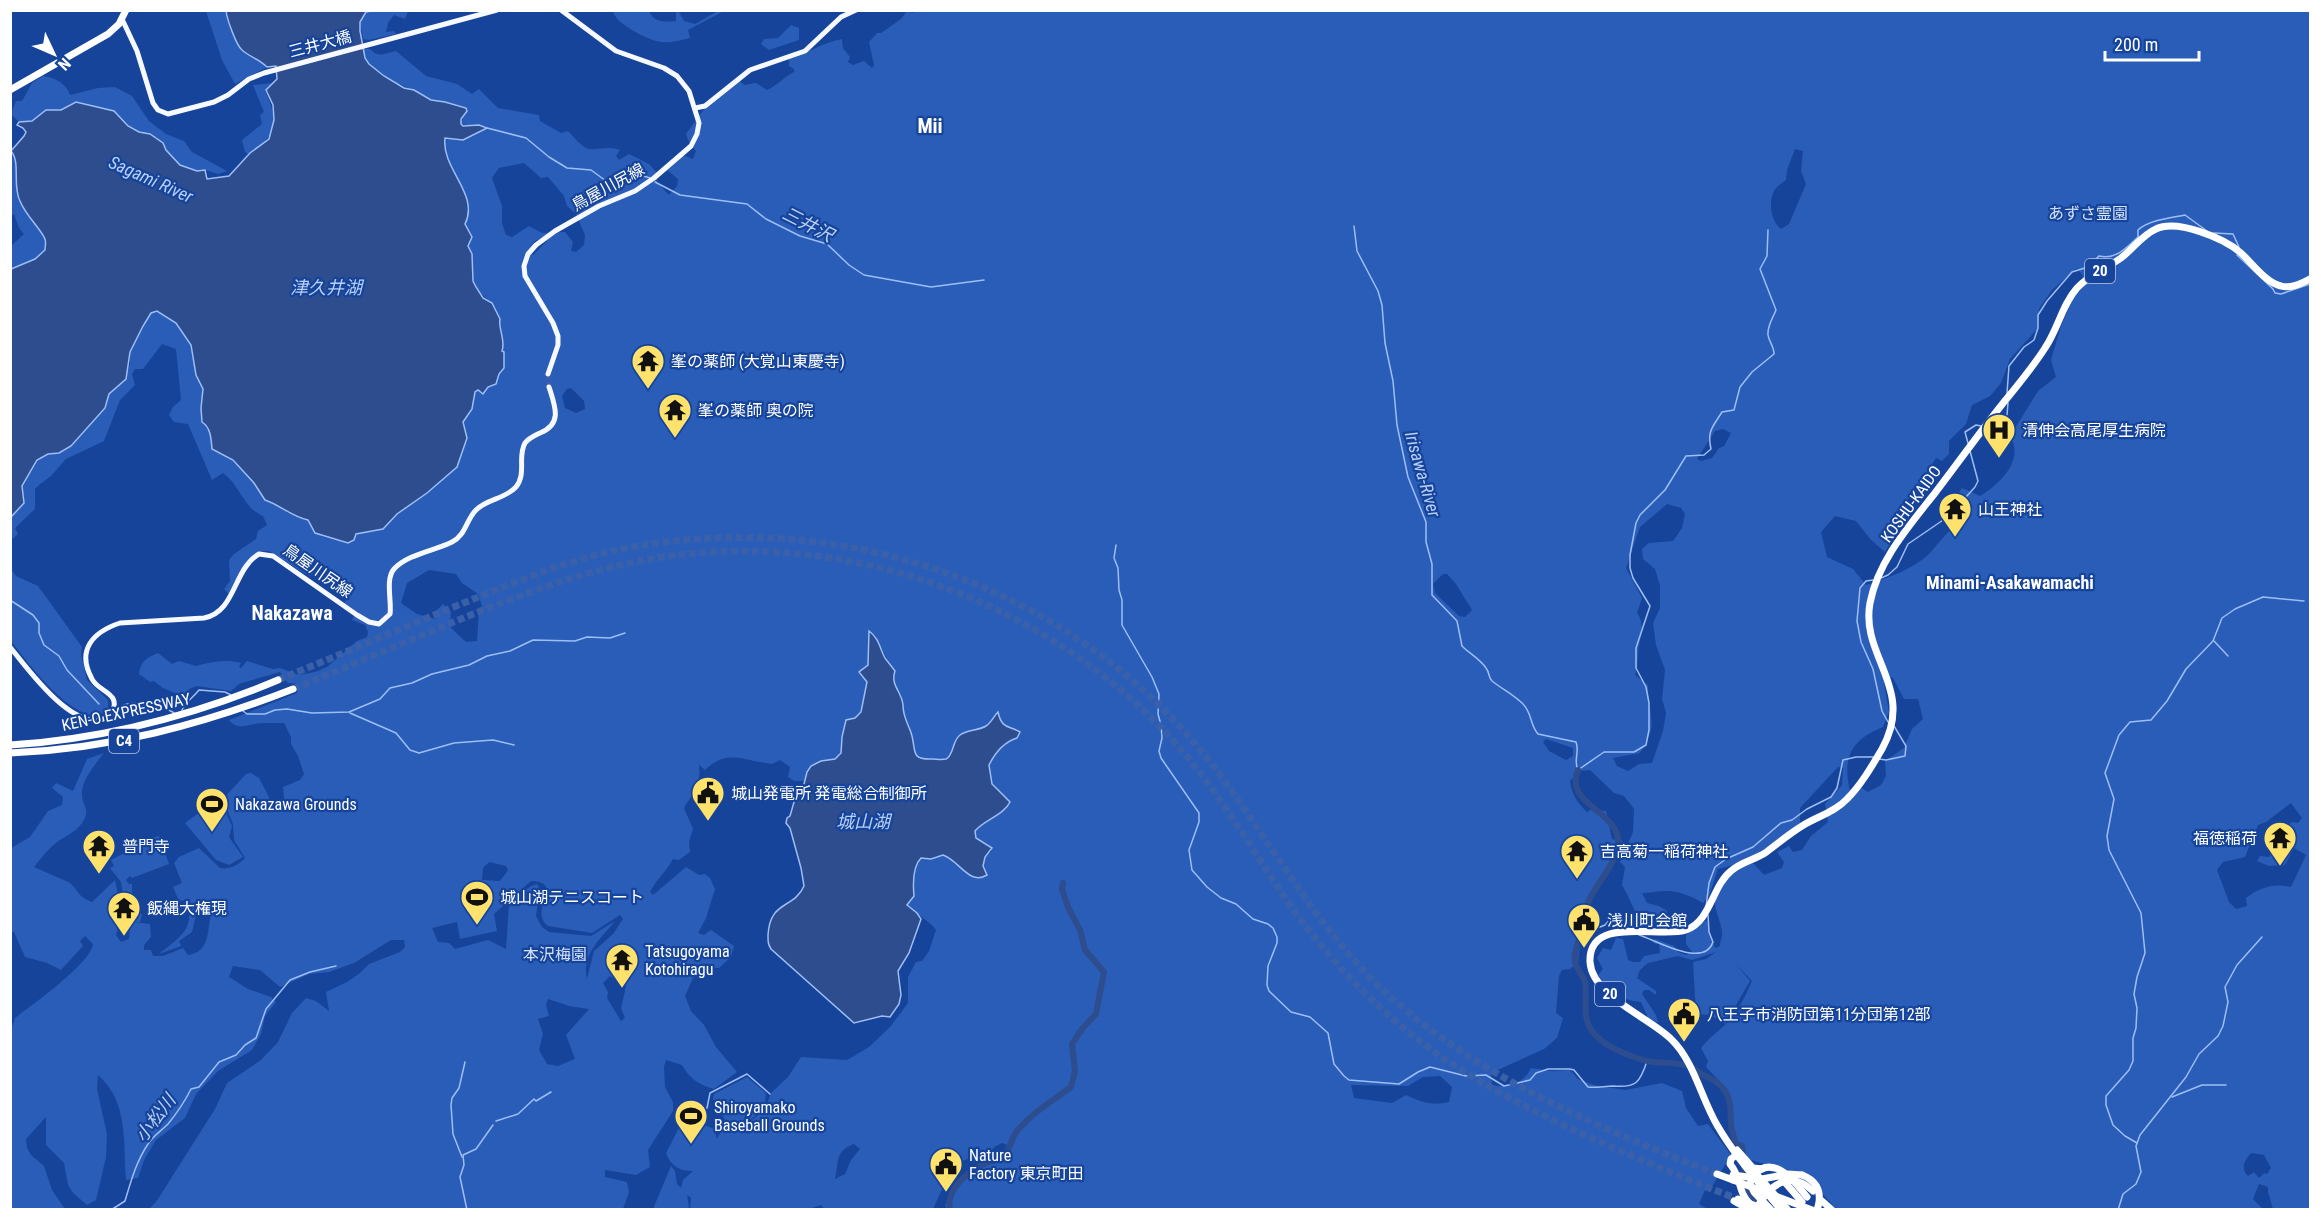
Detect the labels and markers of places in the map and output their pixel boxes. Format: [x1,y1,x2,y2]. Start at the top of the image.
temple icon: 峯の薬師 (大覚山東慶寺) [630,343,666,390]
place label: 峯の薬師 (大覚山東慶寺) [671,352,845,371]
temple icon: 峯の薬師 奥の院 [657,392,693,439]
place label: 峯の薬師 奥の院 [698,401,814,420]
hospital icon: 清伸会高尾厚生病院 [1981,412,2017,459]
place label: 清伸会高尾厚生病院 [2022,421,2166,440]
temple icon: 山王神社 [1937,491,1973,538]
place label: 山王神社 [1978,500,2042,519]
public building icon: 城山発電所 発電総合制御所 [690,775,726,822]
place label: 城山発電所 発電総合制御所 [731,784,927,803]
sports icon: Nakazawa Grounds [194,786,230,833]
place label: Nakazawa Grounds [235,795,357,814]
temple icon: 福徳稲荷 [2262,820,2298,867]
temple icon: 普門寺 [81,828,117,875]
place label: 福徳稲荷 [2193,829,2257,848]
temple icon: 吉高菊一稲荷神社 [1559,833,1595,880]
place label: 普門寺 [122,837,170,856]
place label: 吉高菊一稲荷神社 [1600,842,1728,861]
sports icon: 城山湖テニスコート [459,879,495,926]
place label: 城山湖テニスコート [500,888,644,907]
temple icon: 飯縄大権現 [106,890,142,937]
place label: 飯縄大権現 [147,899,227,918]
public building icon: 浅川町会館 [1566,902,1602,949]
place label: 浅川町会館 [1607,911,1687,930]
temple icon: Tatsugoyama Kotohiragu [604,942,640,989]
place label: Tatsugoyama Kotohiragu [645,942,730,979]
public building icon: 八王子市消防団第11分団第12部 [1666,996,1702,1043]
place label: 八王子市消防団第11分団第12部 [1707,1005,1931,1024]
sports icon: Shiroyamako Baseball Grounds [673,1098,709,1145]
place label: Shiroyamako Baseball Grounds [714,1098,825,1135]
public building icon: Nature Factory 東京町田 [928,1146,964,1193]
place label: Nature Factory 東京町田 [969,1146,1083,1183]

